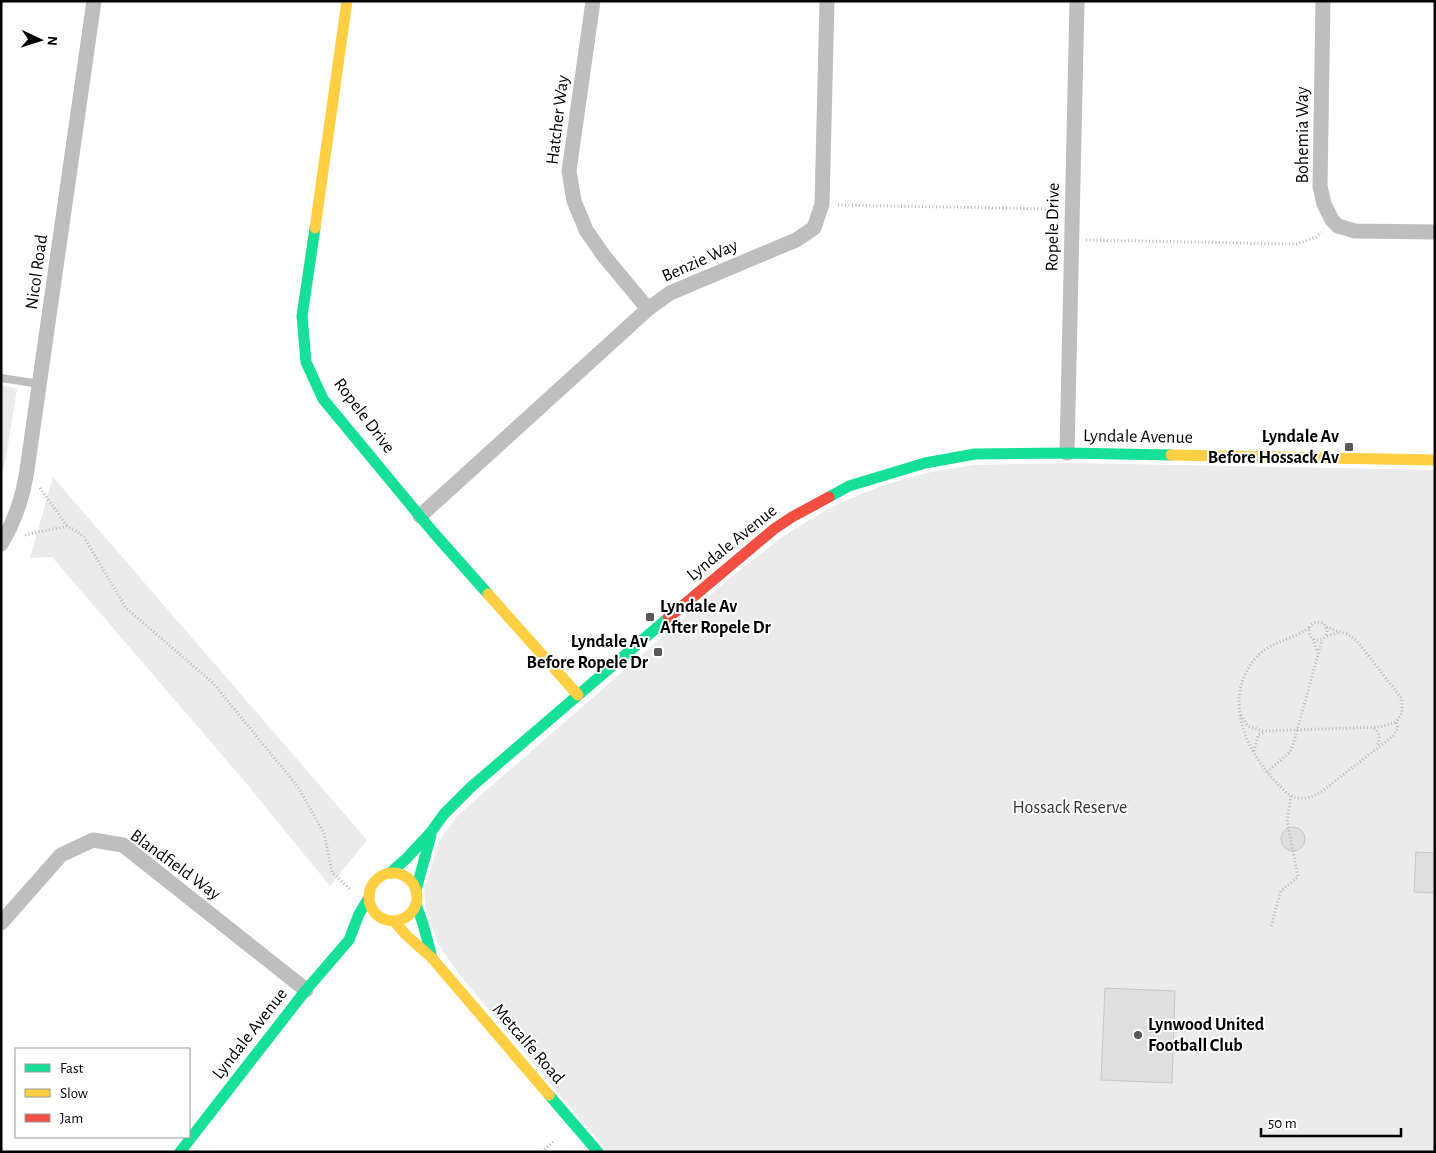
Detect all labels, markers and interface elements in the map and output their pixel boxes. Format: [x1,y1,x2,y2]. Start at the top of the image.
north arrow [15,15,65,65]
text: N [45,35,59,46]
street label: Hatcher Way [544,74,572,166]
street label: Bohemia Way [1294,86,1312,183]
street label: Ropele Drive [1043,182,1063,272]
street label: Nicol Road [23,233,51,311]
street label: Benzie Way [659,236,741,286]
street label: Ropele Drive [330,375,398,457]
street label: Lyndale Avenue [1083,427,1193,447]
place label: Lyndale Av Before Hossack Av [1208,428,1339,467]
marker: Lyndale Av Before Hossack Av [1343,441,1355,453]
street label: Lyndale Avenue [684,501,780,585]
place label: Lyndale Av After Ropele Dr [660,598,771,637]
marker: Lyndale Av After Ropele Dr [644,611,656,623]
place label: Lyndale Av Before Ropele Dr [527,633,649,672]
marker: Lyndale Av Before Ropele Dr [652,646,664,658]
park label: Hossack Reserve [1013,799,1127,817]
street label: Blandfield Way [127,826,224,904]
street label: Lyndale Avenue [209,985,291,1083]
street label: Metcalfe Road [489,1001,567,1087]
place label: Lynwood United Football Club [1148,1016,1265,1055]
marker: Lynwood United Football Club [1132,1029,1144,1041]
legend [15,1048,190,1138]
text: Fast [60,1061,84,1076]
text: Slow [60,1086,88,1101]
scale bar [1261,1106,1401,1138]
text: Jam [60,1111,83,1126]
text: 50 m [1268,1116,1297,1131]

